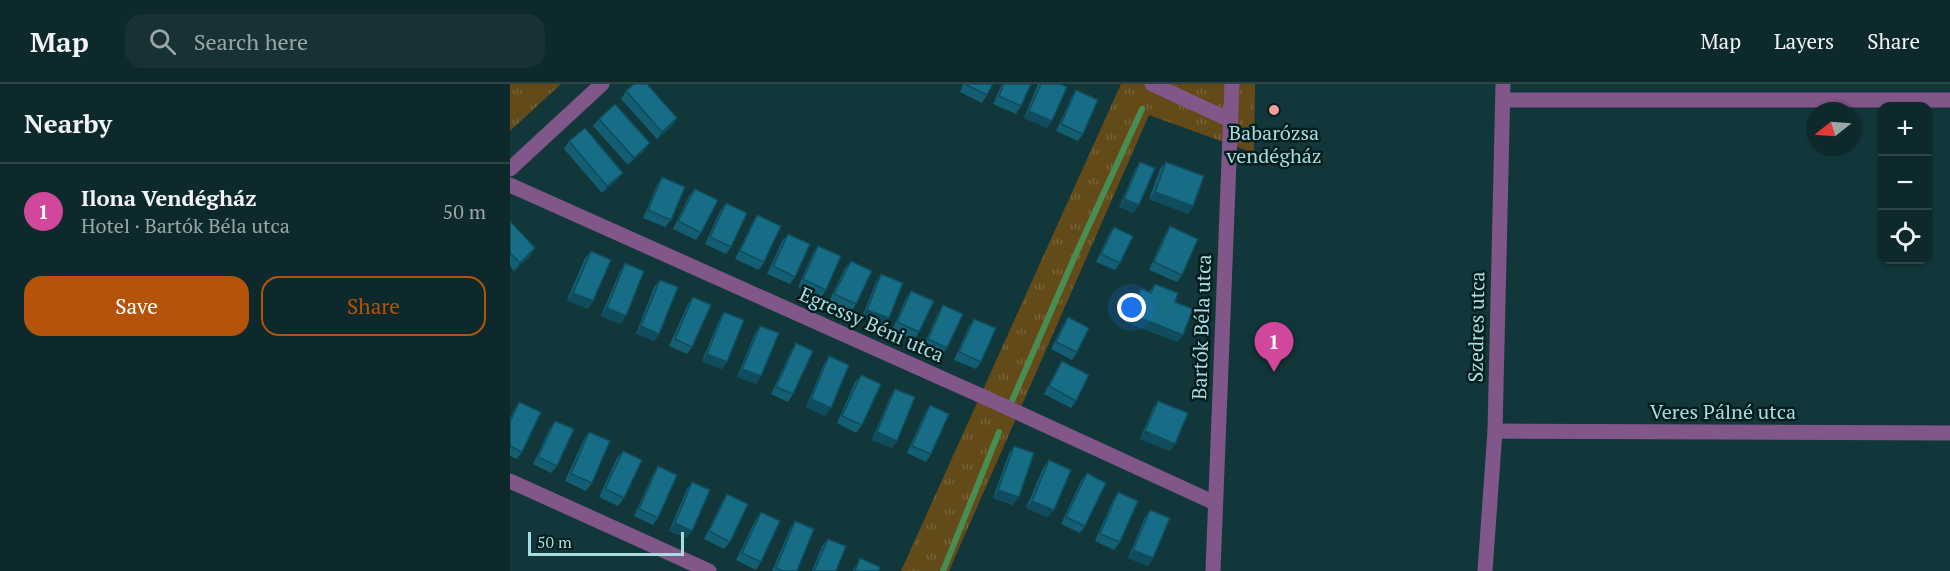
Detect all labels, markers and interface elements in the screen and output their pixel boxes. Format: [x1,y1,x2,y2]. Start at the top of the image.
search box [125,14,545,68]
text: Map [30,23,89,60]
icon: search [146,25,179,58]
text: Search here [194,27,308,56]
text: Map [1700,27,1741,55]
text: Layers [1774,27,1834,55]
text: Share [1867,27,1920,55]
north arrow [1806,102,1860,156]
map controls [1878,102,1932,264]
button: + [1878,102,1932,156]
marker: Babarózsa vendégház [1267,103,1281,117]
text: Nearby [24,106,112,140]
place label: Babarózsa vendégház [1226,119,1322,169]
button: − [1878,156,1932,210]
text: Ilona Vendégház [81,183,257,212]
text: 1 [38,198,49,225]
text: 50 m [443,198,486,225]
button: locate [1878,210,1932,264]
text: Hotel · Bartók Béla utca [81,212,290,239]
street label: Bartók Béla utca [1185,254,1217,400]
street label: Szedres utca [1462,271,1490,383]
button: Save [24,276,249,336]
button: Share [261,276,486,336]
street label: Egressy Béni utca [795,280,949,368]
your location [1117,293,1146,322]
pin: 1 [1254,322,1293,372]
street label: Veres Pálné utca [1650,398,1796,425]
scale bar [528,529,684,556]
text: 50 m [537,531,572,553]

